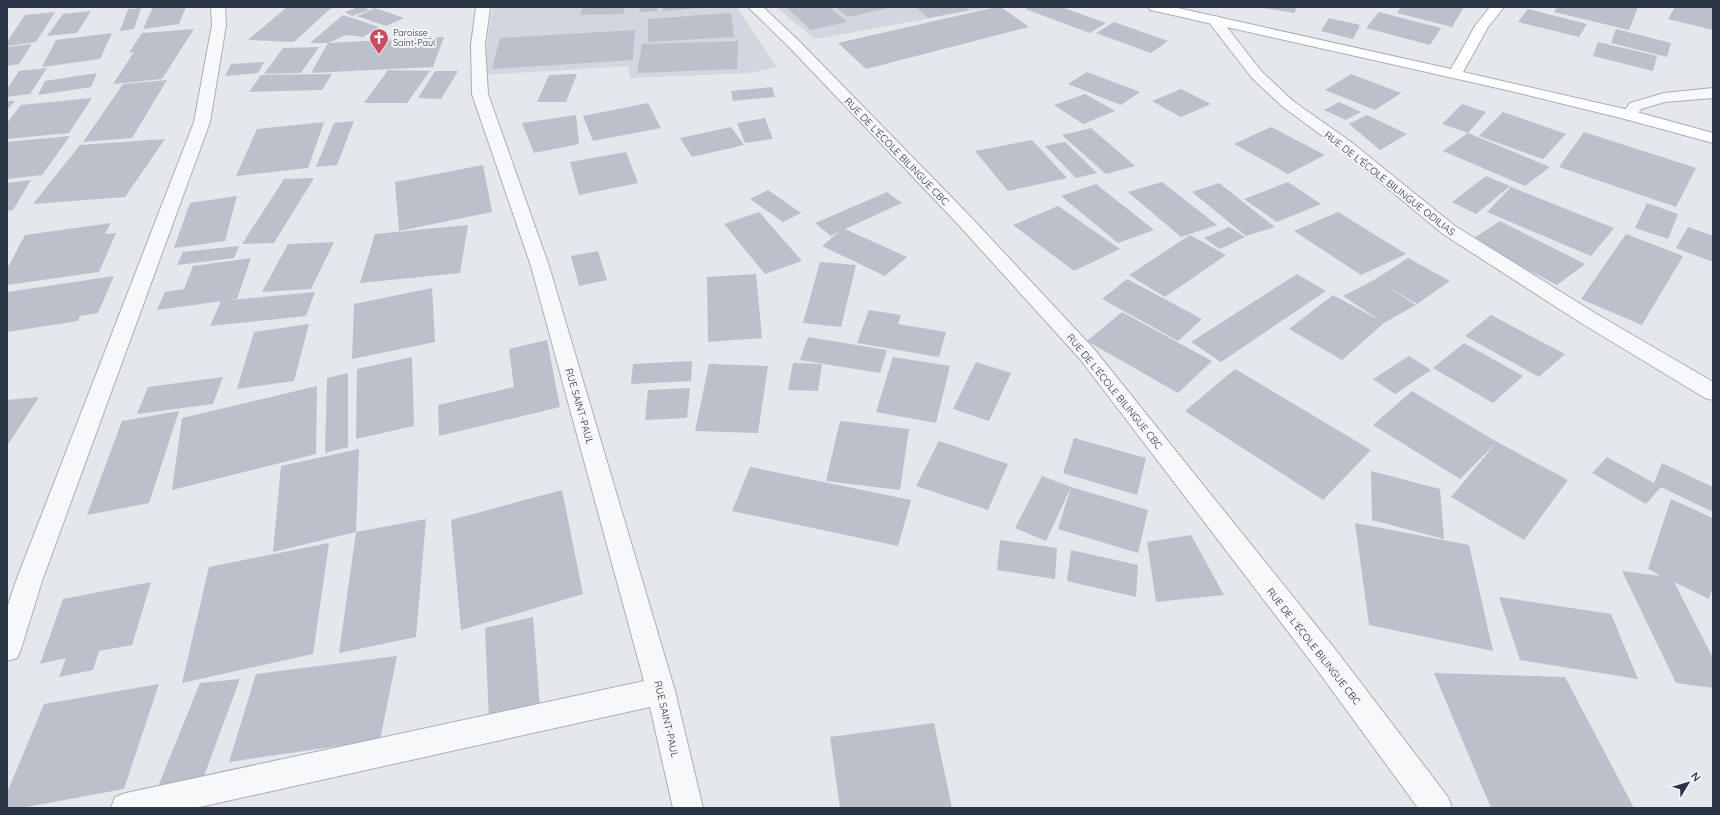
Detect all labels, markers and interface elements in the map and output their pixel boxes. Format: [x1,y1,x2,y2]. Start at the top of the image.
church icon: Paroisse Saint-Paul [368,27,390,55]
place label: Paroisse Saint-Paul [393,27,435,48]
street label: RUE DE L'ÉCOLE BILINGUE CBC [842,95,952,208]
street label: RUE DE L'ÉCOLE BILINGUE ODILIAS [1322,128,1458,239]
street label: RUE DE L'ÉCOLE BILINGUE CBC [1064,331,1166,452]
street label: RUE SAINT-PAUL [562,367,597,446]
street label: RUE DE L'ÉCOLE BILINGUE CBC [1264,585,1364,708]
street label: RUE SAINT-PAUL [651,679,682,759]
north arrow [1668,763,1708,803]
text: N [1688,769,1704,784]

